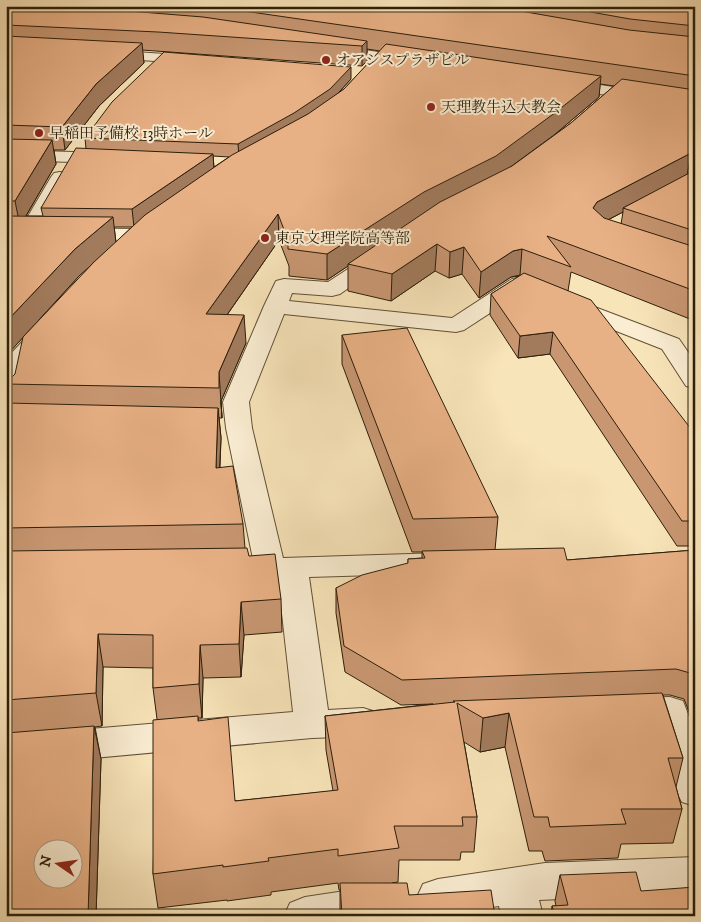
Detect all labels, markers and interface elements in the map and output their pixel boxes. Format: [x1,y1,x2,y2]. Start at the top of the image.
place label: オアシスプラザビル [336,51,470,70]
marker: オアシスプラザビル [320,54,332,66]
place label: 天理教牛込大教会 [441,98,561,117]
marker: 天理教牛込大教会 [425,101,437,113]
place label: 早稲田予備校 13時ホール [49,124,213,143]
marker: 早稲田予備校 13時ホール [33,127,45,139]
place label: 東京文理学院高等部 [275,229,410,248]
marker: 東京文理学院高等部 [259,232,271,244]
north arrow [32,840,82,890]
text: N [36,853,56,869]

